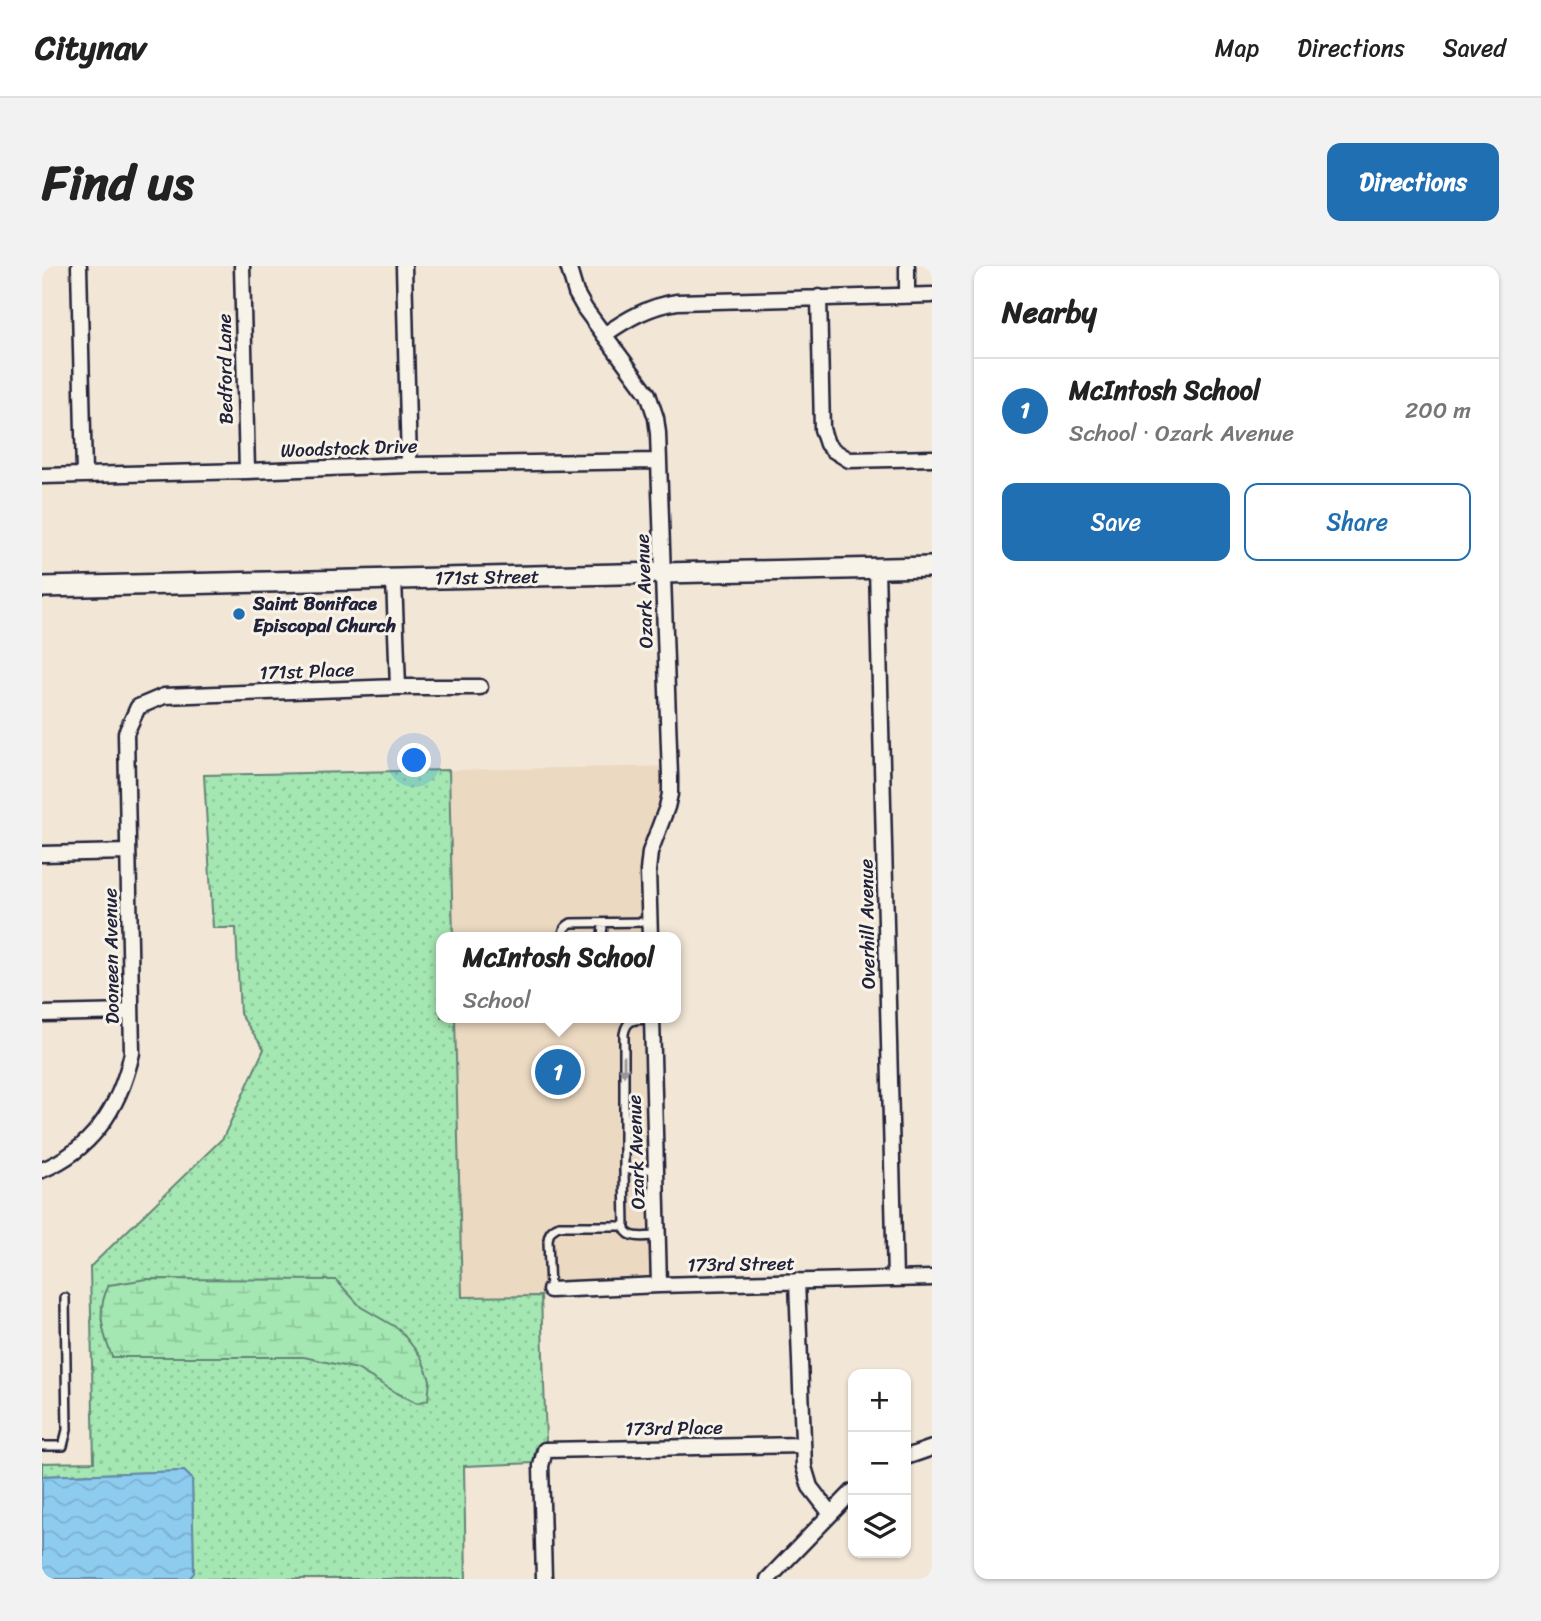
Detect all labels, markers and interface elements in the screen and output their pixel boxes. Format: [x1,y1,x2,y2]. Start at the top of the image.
text: Citynav [35,19,146,77]
text: Map [1215,27,1259,69]
text: Directions [1297,27,1405,69]
text: Saved [1443,27,1506,69]
text: Find us [42,139,194,226]
button: Directions [1327,143,1499,221]
text: Nearby [1002,285,1097,339]
street label: Bedford Lane [208,313,242,425]
text: McIntosh School [1069,367,1260,413]
text: 1 [1020,390,1030,431]
text: 200 m [1405,390,1471,431]
text: School · Ozark Avenue [1069,413,1294,454]
street label: Woodstock Drive [280,429,418,467]
button: Save [1002,483,1230,561]
button: Share [1244,483,1471,561]
street label: Ozark Avenue [625,533,662,649]
street label: 171st Street [435,560,539,594]
place label: Saint Boniface Episcopal Church [252,587,396,642]
marker: Saint Boniface Episcopal Church [231,606,247,622]
street label: 171st Place [259,653,355,689]
your location [397,743,431,777]
street label: Overhill Avenue [849,858,885,989]
street label: Dooneen Avenue [93,887,129,1024]
popup [436,932,681,1023]
text: McIntosh School [463,934,654,980]
text: School [463,980,531,1021]
pin: 1 [535,1046,581,1098]
one-way arrow [618,1055,630,1077]
street label: Ozark Avenue [617,1094,654,1210]
street label: 173rd Street [687,1247,795,1281]
map controls [848,1369,911,1558]
button: + [848,1369,911,1432]
street label: 173rd Place [625,1411,723,1445]
button: − [848,1432,911,1495]
button: layers [848,1495,911,1558]

